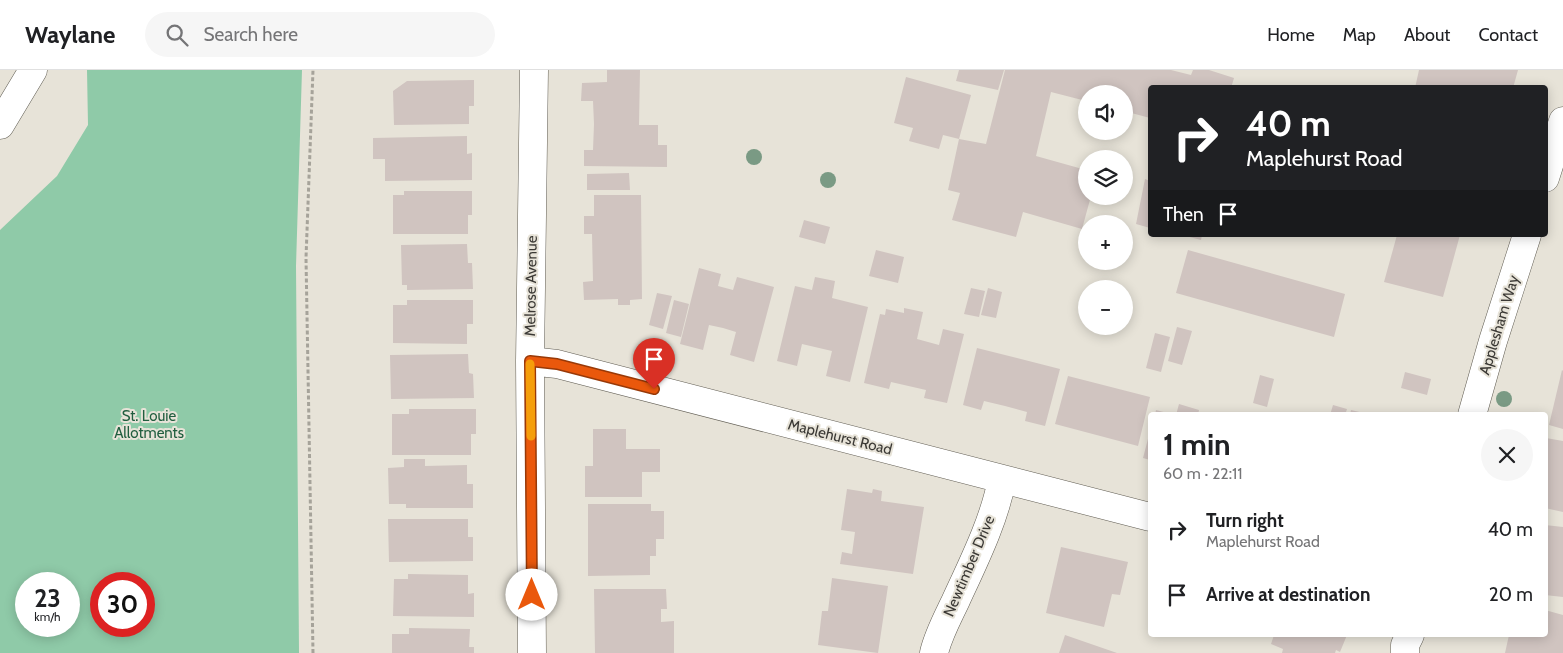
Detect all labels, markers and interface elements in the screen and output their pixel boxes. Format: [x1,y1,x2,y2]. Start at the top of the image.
search box [145,12,495,57]
text: Waylane [25,20,115,49]
icon: search [163,21,191,49]
text: Search here [203,23,298,46]
text: Home [1267,24,1315,46]
text: Map [1343,24,1376,46]
text: About [1404,24,1450,46]
text: Contact [1478,24,1538,46]
map controls [1078,85,1133,335]
button: sound [1078,85,1133,140]
text: 40 m [1246,102,1331,145]
icon: right [1163,105,1228,170]
text: Maplehurst Road [1246,145,1403,172]
button: layers [1078,150,1133,205]
icon: arrive [1214,200,1242,228]
text: Then [1163,203,1204,226]
button: + [1078,215,1133,270]
street label: Melrose Avenue [521,235,541,337]
street label: Applesham Way [1475,273,1523,377]
button: − [1078,280,1133,335]
pin [633,338,675,389]
icon: arrive [640,345,668,373]
park label: St. Louie Allotments [114,407,184,442]
street label: Maplehurst Road [786,415,894,459]
text: 1 min [1163,426,1231,463]
button: close [1481,429,1533,481]
text: 60 m · 22:11 [1163,464,1242,483]
text: Turn right [1206,509,1284,532]
street label: Newtimber Drive [940,512,999,619]
icon: right [1163,516,1191,544]
text: 40 m [1488,518,1533,541]
text: Maplehurst Road [1206,532,1320,551]
position arrow [505,568,557,620]
speed limit sign: 30 [90,572,155,637]
icon: arrive [1163,581,1191,609]
text: 23 [34,583,61,613]
text: Arrive at destination [1206,583,1370,606]
text: 20 m [1489,583,1533,606]
text: km/h [34,609,61,624]

